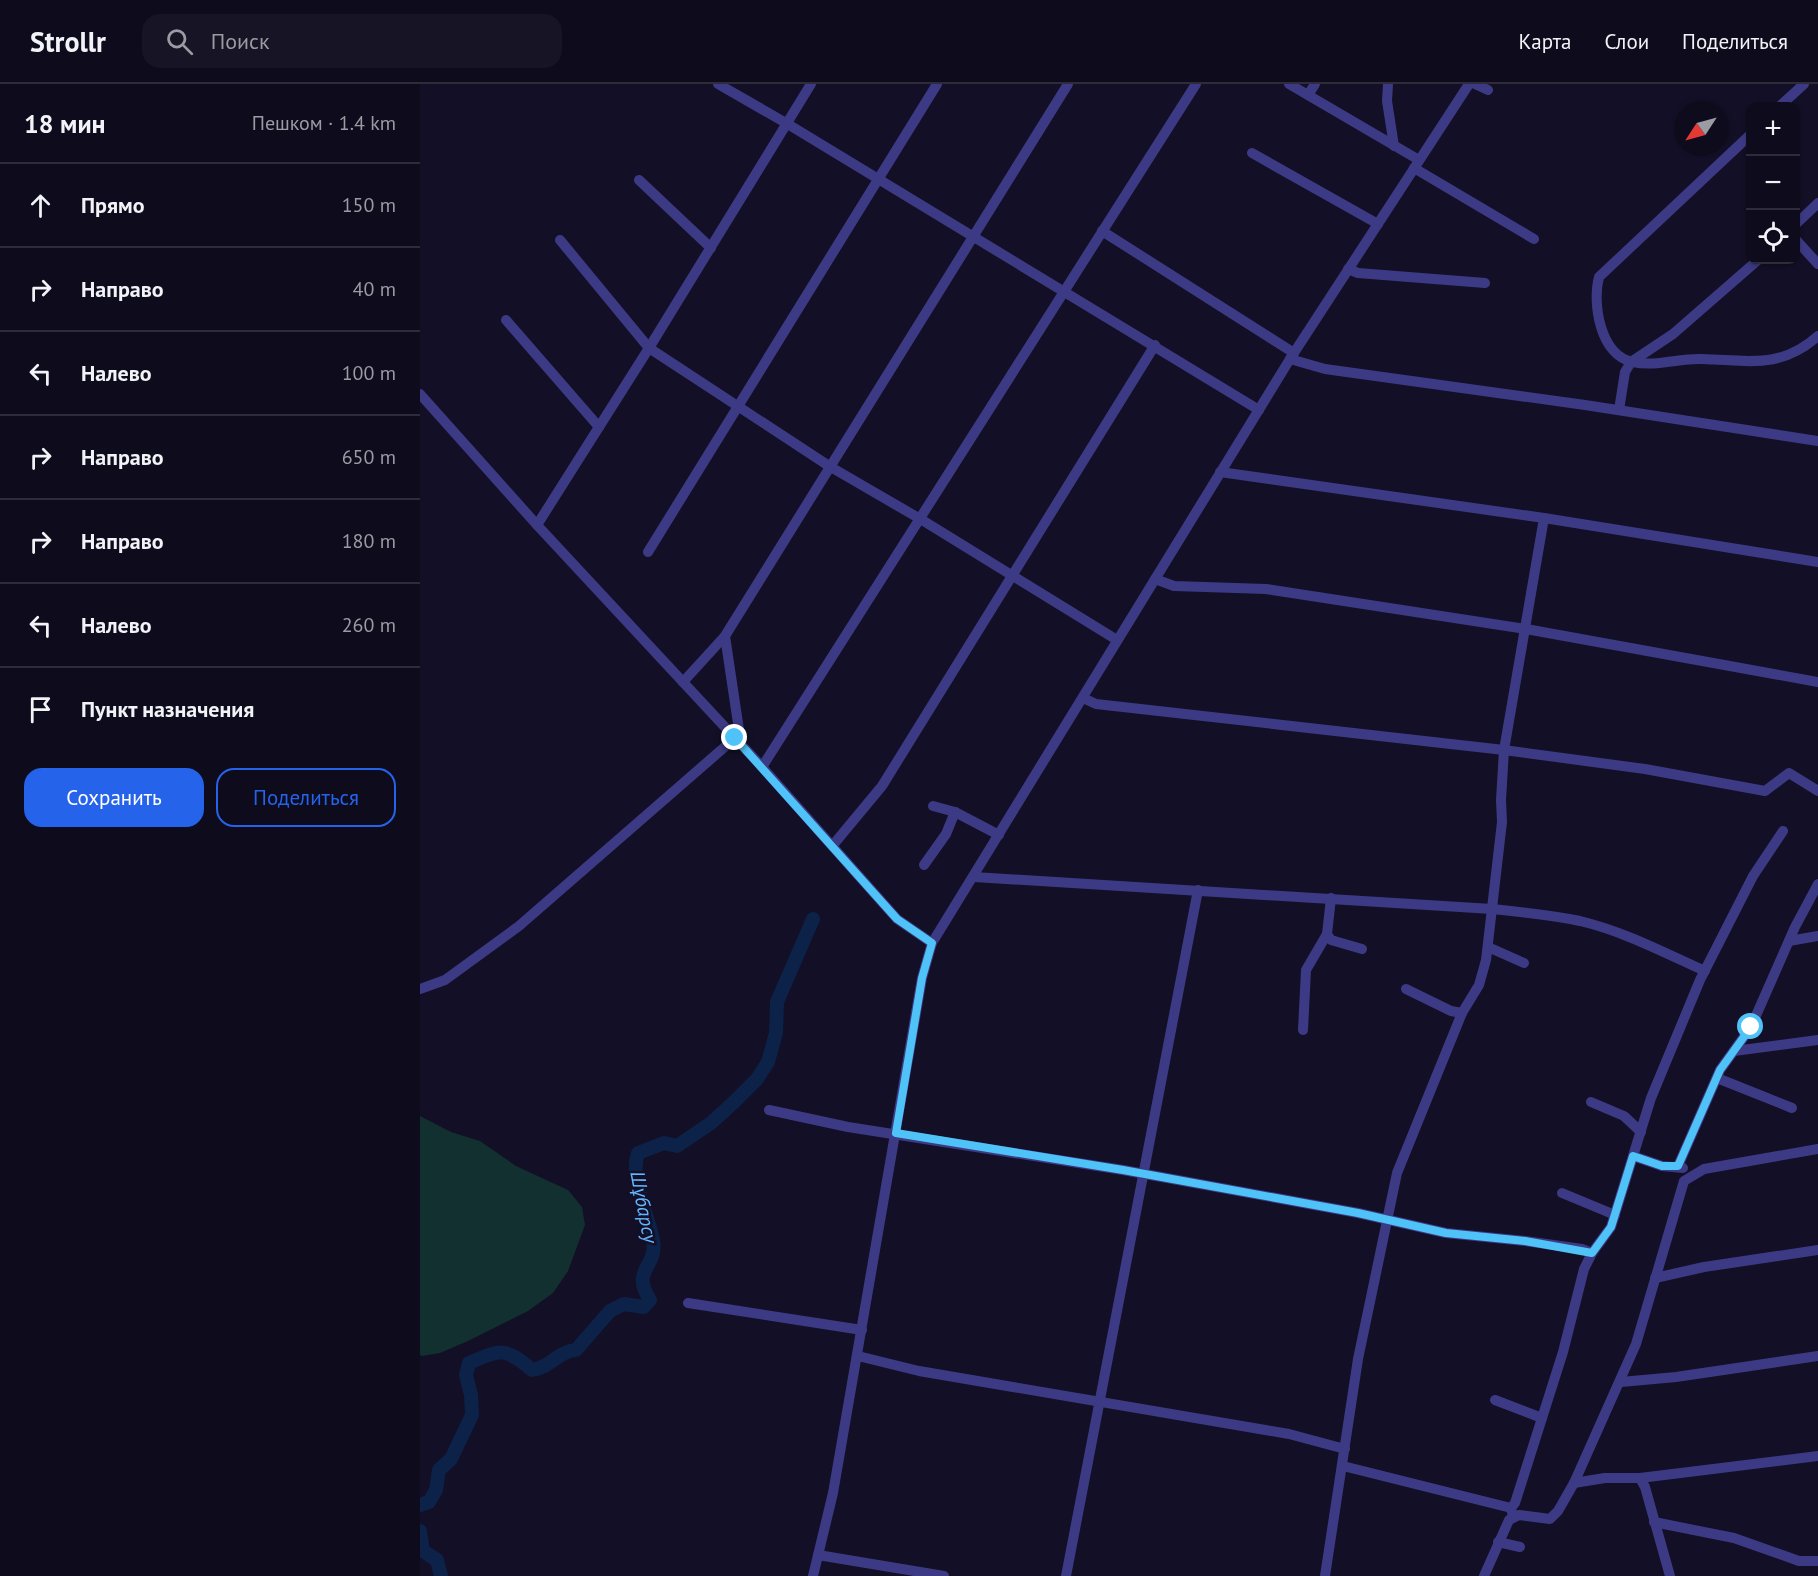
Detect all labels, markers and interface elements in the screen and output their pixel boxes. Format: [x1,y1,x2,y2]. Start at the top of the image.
search box [142,14,562,68]
text: Strollr [30,23,106,60]
icon: search [163,25,196,58]
text: Поиск [211,27,270,55]
text: Карта [1518,28,1571,55]
text: Слои [1604,28,1649,55]
text: Поделиться [1682,28,1788,55]
north arrow [1674,102,1728,156]
map controls [1746,102,1800,264]
button: + [1746,102,1800,156]
text: 18 мин [24,107,106,140]
text: Пешком · 1.4 km [252,110,396,136]
button: − [1746,156,1800,210]
icon: ahead [24,189,57,222]
text: Прямо [81,191,144,219]
text: 150 m [342,192,396,218]
button: locate [1746,210,1800,264]
icon: right [24,273,57,306]
text: Направо [81,275,164,303]
text: 40 m [353,276,396,302]
icon: left [24,357,57,390]
text: Налево [81,359,152,387]
text: 100 m [342,360,396,386]
icon: right [24,441,57,474]
text: Направо [81,443,164,471]
text: 650 m [342,444,396,470]
icon: right [24,525,57,558]
text: Направо [81,527,164,555]
text: 180 m [342,528,396,554]
icon: left [24,609,57,642]
text: Налево [81,611,152,639]
text: 260 m [342,612,396,638]
icon: arrive [24,693,57,726]
text: Пункт назначения [81,695,254,723]
route end [721,724,747,750]
button: Сохранить [24,768,204,827]
button: Поделиться [216,768,396,827]
route start [1737,1013,1763,1039]
water label: Шұбарсу [624,1169,664,1247]

